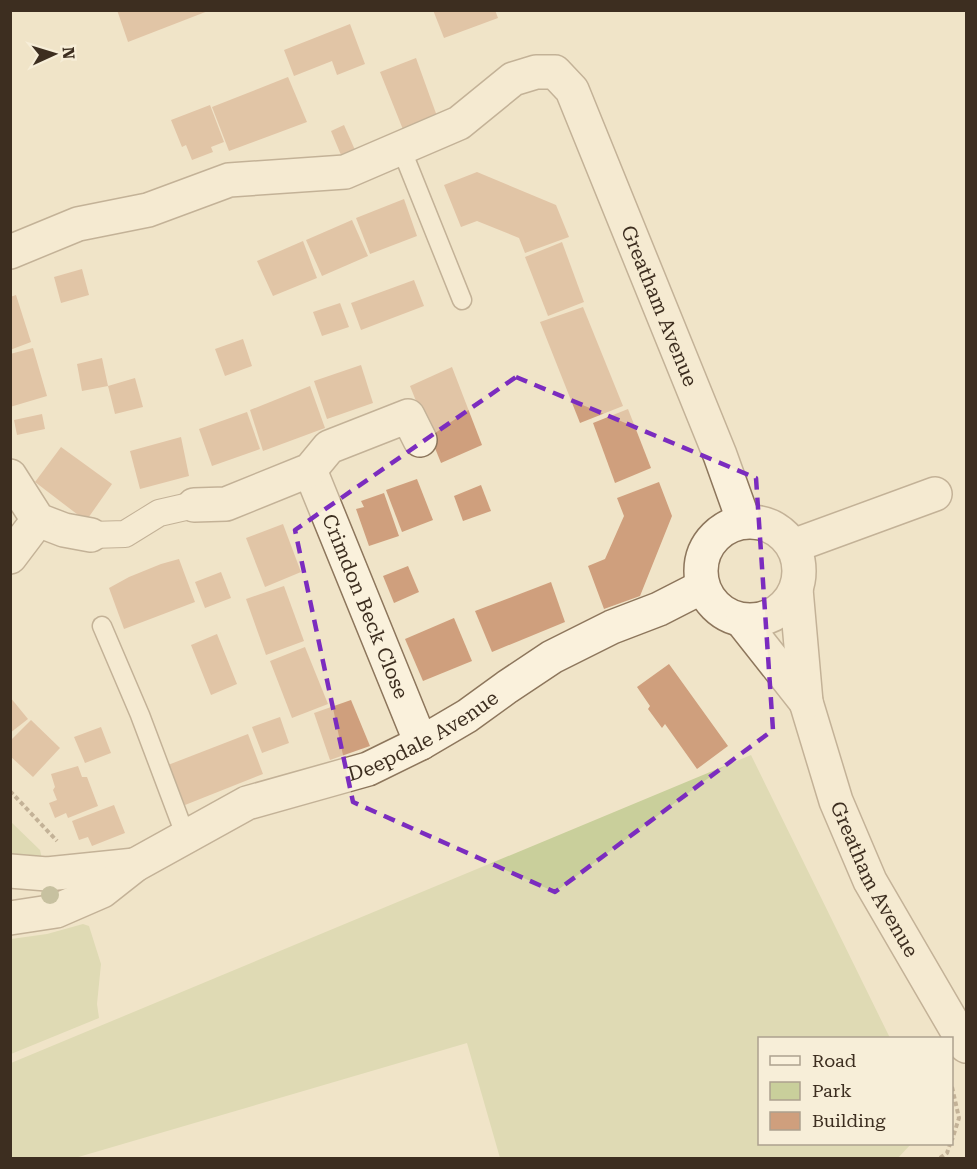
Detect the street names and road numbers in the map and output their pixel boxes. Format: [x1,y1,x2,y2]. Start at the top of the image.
street label: Greatham Avenue [616,222,703,390]
street label: Crimdon Beck Close [317,510,414,702]
street label: Deepdale Avenue [345,685,503,786]
street label: Greatham Avenue [825,798,924,961]

